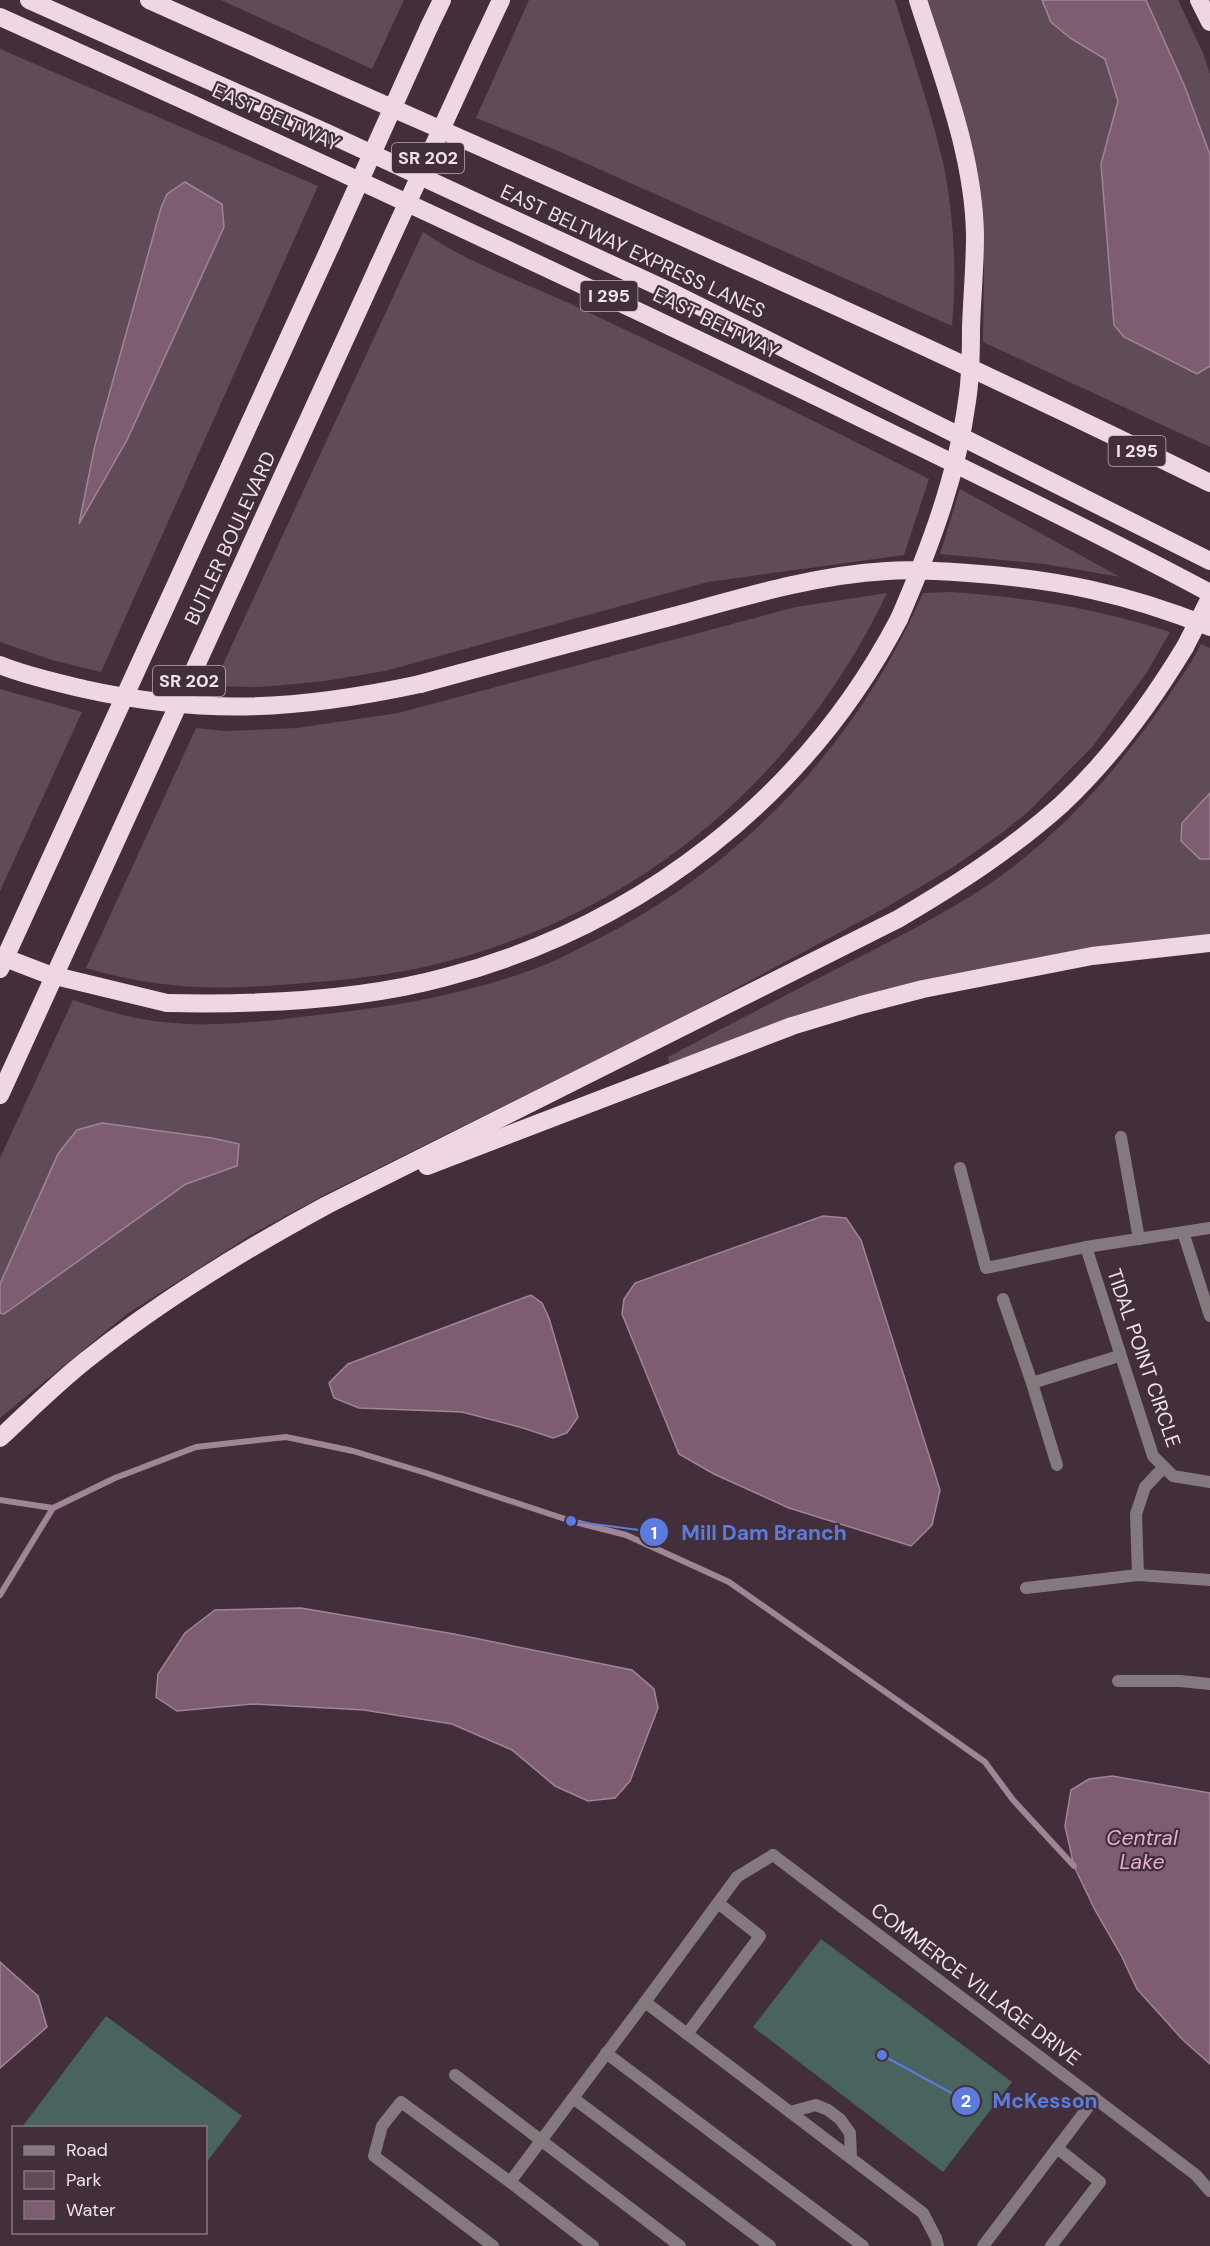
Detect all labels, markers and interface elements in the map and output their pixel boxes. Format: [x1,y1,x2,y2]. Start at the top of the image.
street label: EAST BELTWAY [208,77,344,157]
road number: SR 202 [392,143,464,173]
street label: EAST BELTWAY EXPRESS LANES [497,179,769,323]
road number: I 295 [580,281,638,311]
street label: EAST BELTWAY [649,282,783,364]
road number: I 295 [1108,436,1166,466]
street label: BUTLER BOULEVARD [178,447,282,629]
road number: SR 202 [153,666,225,696]
street label: TIDAL POINT CIRCLE [1101,1265,1187,1451]
callout: Mill Dam Branch [639,1513,859,1552]
text: Mill Dam Branch [681,1519,847,1547]
text: 1 [651,1521,657,1545]
water label: Central Lake [1106,1824,1178,1876]
street label: COMMERCE VILLAGE DRIVE [866,1897,1086,2071]
callout: McKesson [951,2081,1109,2120]
text: McKesson [993,2087,1097,2115]
text: 2 [961,2089,971,2113]
legend [12,2126,207,2234]
text: Road [66,2138,108,2162]
text: Park [66,2168,102,2192]
text: Water [66,2198,116,2222]

